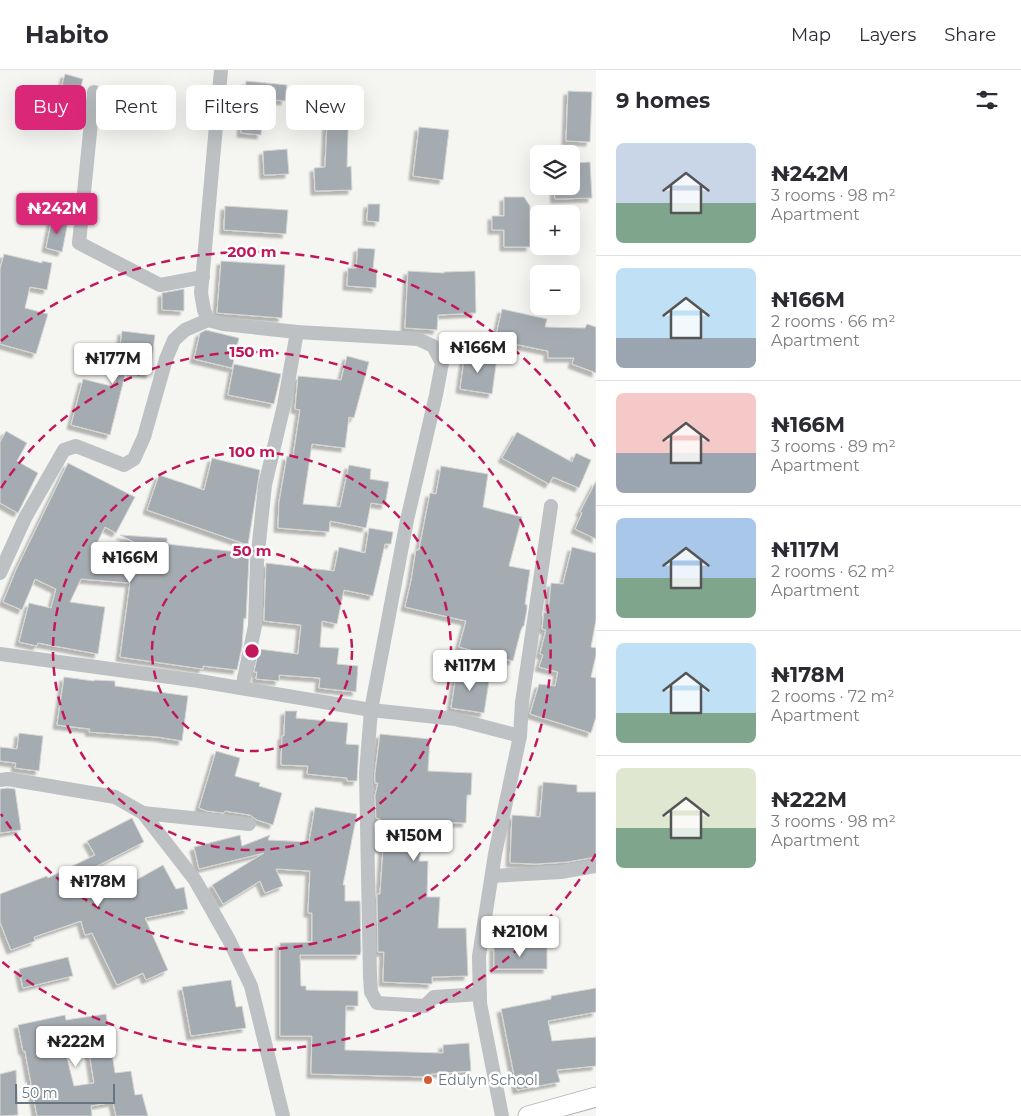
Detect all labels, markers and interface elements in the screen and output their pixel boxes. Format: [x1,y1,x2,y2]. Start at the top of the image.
text: Habito [25,20,109,49]
text: Map [791,24,831,46]
text: Layers [859,24,916,46]
text: Share [944,24,996,46]
chip: Buy [15,85,86,130]
chip: Rent [96,85,176,130]
chip: Filters [186,85,276,130]
chip: New [286,85,364,130]
icon: filters [973,86,1001,114]
text: 9 homes [616,88,710,113]
map controls [530,145,580,315]
button: layers [530,145,580,195]
text: ₦242M [771,161,849,186]
icon: home [656,163,716,223]
text: 3 rooms · 98 m² [771,186,896,205]
pin: ₦242M [22,192,92,235]
text: ₦242M [27,199,87,218]
button: + [530,205,580,255]
text: Apartment [771,205,860,224]
text: 200 m [227,242,277,261]
button: − [530,265,580,315]
text: ₦166M [771,287,845,312]
icon: home [656,288,716,348]
text: 2 rooms · 66 m² [771,312,895,331]
text: Apartment [771,331,860,350]
pin: ₦166M [443,332,513,374]
text: ₦166M [450,338,506,357]
pin: ₦177M [78,342,148,385]
text: 150 m [230,342,274,361]
text: ₦177M [85,349,141,368]
text: ₦166M [771,412,845,437]
icon: home [656,413,716,473]
text: 3 rooms · 89 m² [771,437,896,456]
text: 100 m [229,442,275,461]
text: Apartment [771,456,860,475]
text: ₦117M [771,537,840,562]
icon: home [656,538,716,598]
text: 50 m [232,541,272,560]
pin: ₦166M [95,542,165,584]
text: ₦166M [102,548,158,567]
text: 2 rooms · 62 m² [771,562,895,581]
text: Apartment [771,581,860,600]
centre of rings [243,642,261,660]
pin: ₦117M [435,650,505,692]
text: ₦117M [444,656,496,675]
text: ₦178M [771,662,845,687]
icon: home [656,663,716,723]
text: 2 rooms · 72 m² [771,687,894,706]
text: Apartment [771,706,860,725]
text: ₦222M [771,787,847,812]
icon: home [656,788,716,848]
text: 3 rooms · 98 m² [771,812,896,831]
pin: ₦150M [379,820,449,862]
text: ₦150M [386,826,442,845]
text: Apartment [771,831,860,850]
pin: ₦178M [63,866,133,908]
text: ₦178M [70,872,126,891]
pin: ₦210M [485,916,555,958]
text: ₦210M [492,922,548,941]
pin: ₦222M [41,1026,111,1068]
text: ₦222M [47,1032,105,1051]
place label: Edulyn School [438,1071,538,1089]
marker: Edulyn School [422,1074,434,1086]
scale bar [15,1081,115,1104]
text: 50 m [22,1084,58,1102]

